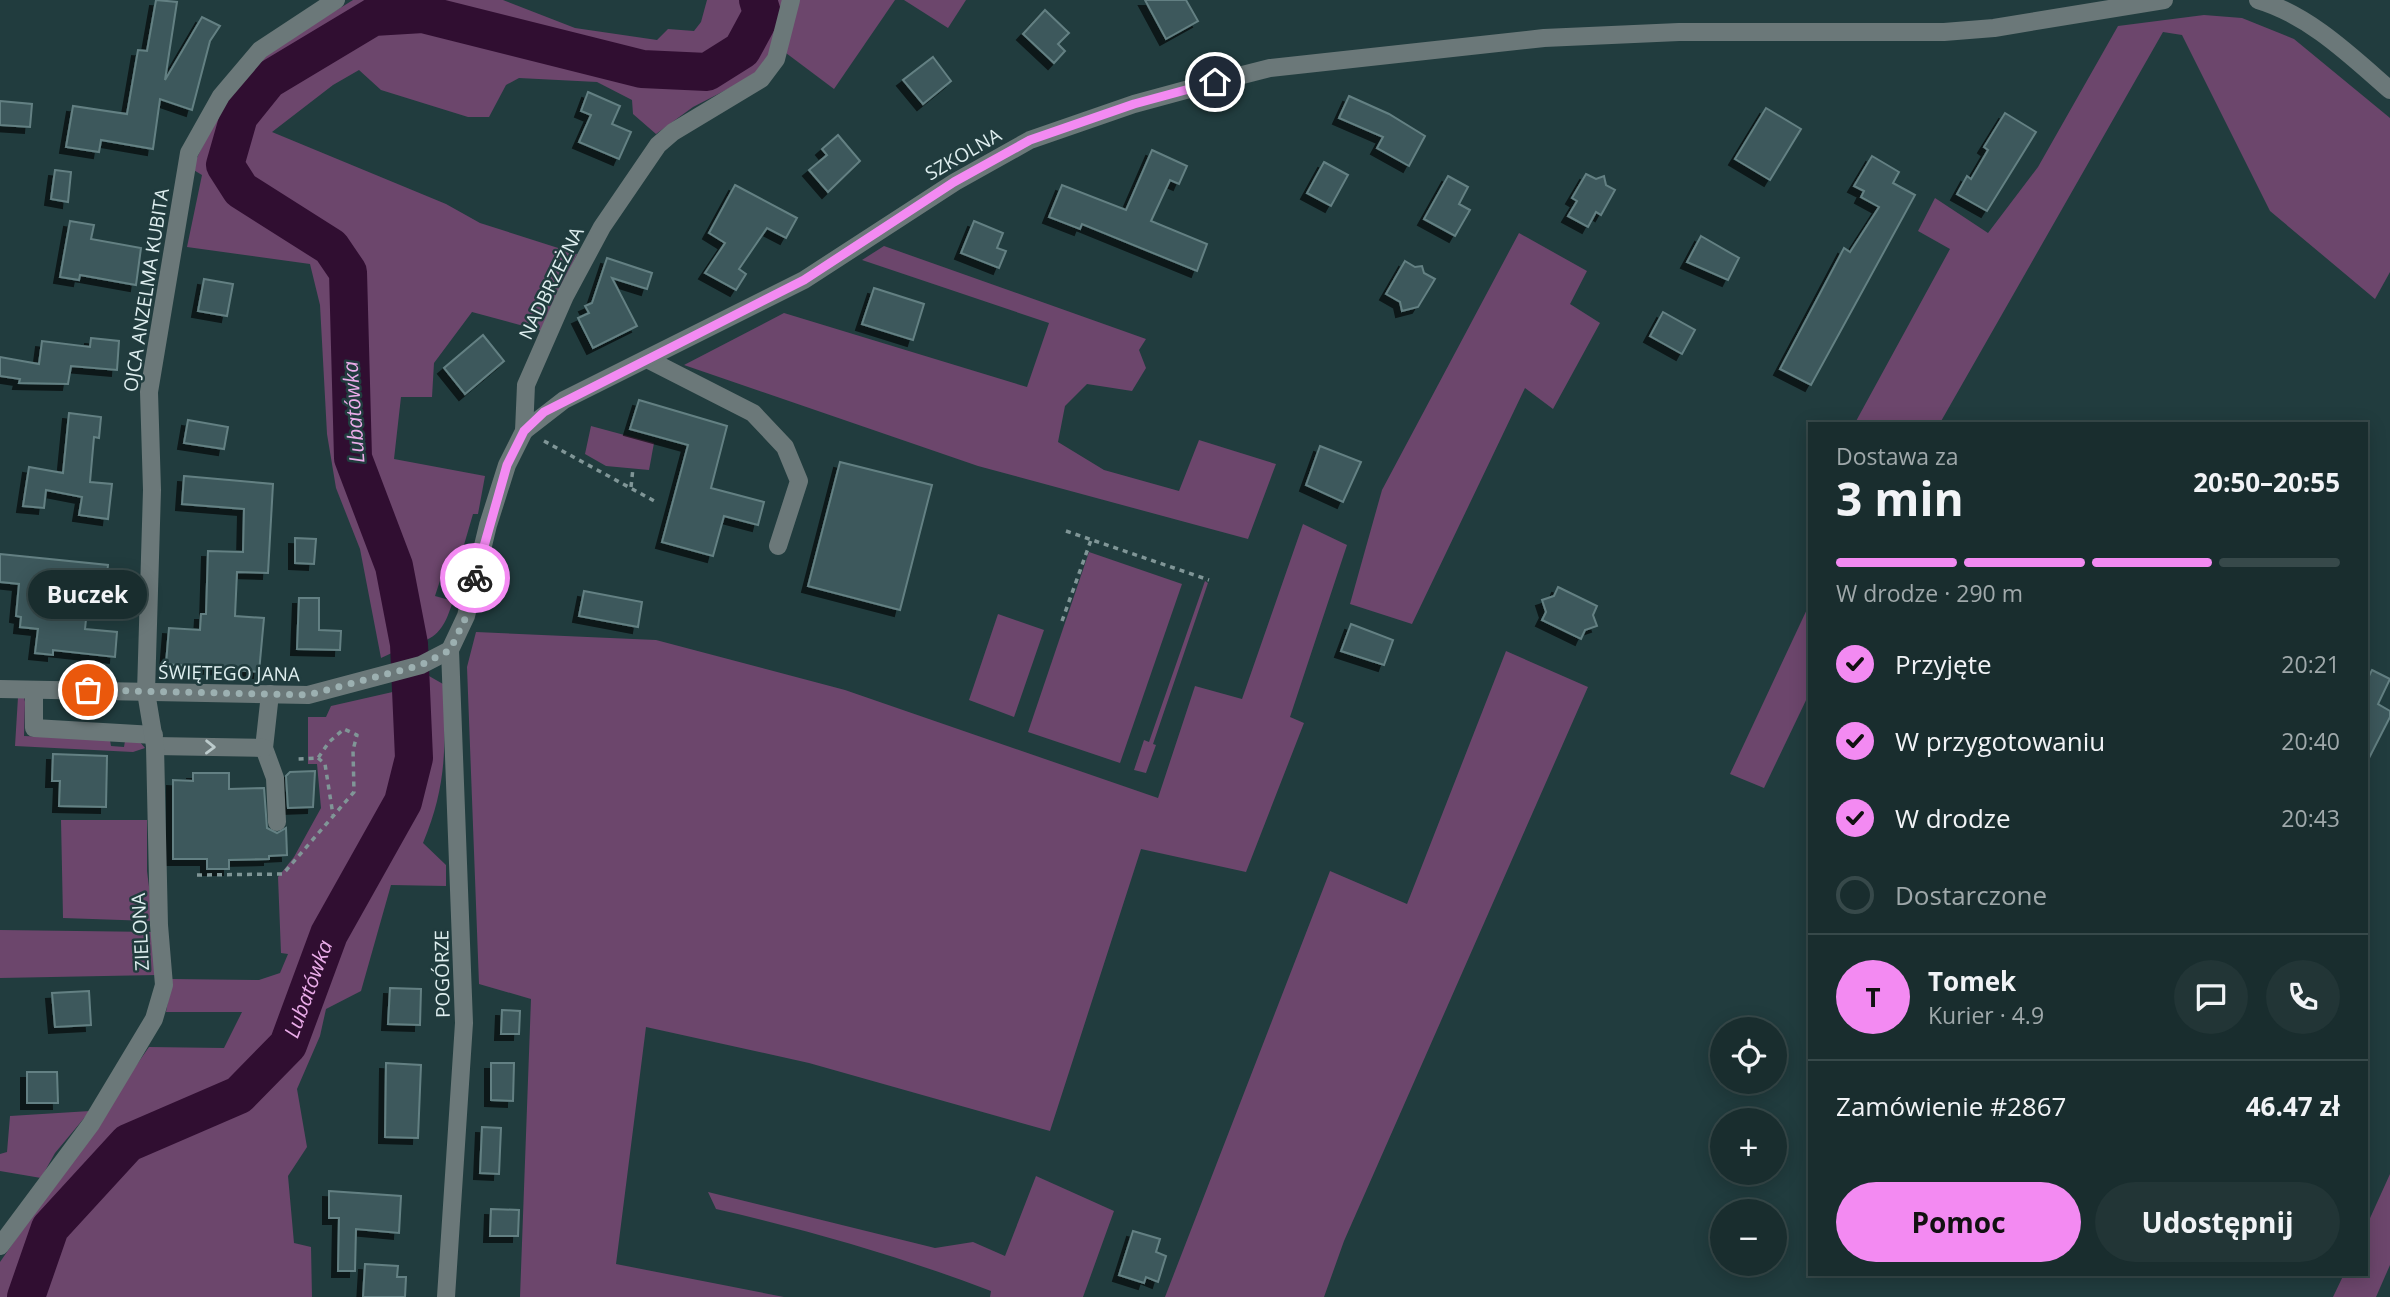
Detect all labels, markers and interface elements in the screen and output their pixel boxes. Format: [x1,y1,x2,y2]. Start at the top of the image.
pin [1185,52,1245,112]
icon: home [1196,63,1234,101]
street label: SZKOLNA [920,122,1006,186]
street label: OJCA ANZELMA KUBITA [117,186,175,394]
street label: NADBRZEŻNA [512,222,590,344]
water label: Lubatówka [335,360,371,464]
text: Dostawa za [1836,440,1959,472]
text: 20:50–20:55 [2193,464,2340,500]
text: 3 min [1836,467,1964,529]
courier [440,543,510,613]
icon: bike [456,559,494,597]
callout: Buczek [28,571,148,620]
text: W drodze · 290 m [1836,577,2023,609]
text: Buczek [47,578,128,610]
icon: check [1836,645,1874,683]
text: Przyjęte [1895,646,1992,682]
text: 20:21 [2281,648,2340,680]
street label: ŚWIĘTEGO JANA [158,659,300,687]
pin [58,660,118,720]
icon: bag [69,671,107,709]
icon: check [1836,722,1874,760]
text: W przygotowaniu [1895,723,2105,759]
text: 20:40 [2281,725,2340,757]
one-way arrow [205,739,216,755]
icon: check [1836,799,1874,837]
text: W drodze [1895,800,2011,836]
text: 20:43 [2281,802,2340,834]
text: Dostarczone [1895,877,2047,913]
street label: ZIELONA [125,892,155,972]
street label: POGÓRZE [428,930,456,1018]
water label: Lubatówka [277,936,339,1041]
button: chat [2174,960,2248,1034]
button: phone [2266,960,2340,1034]
text: Tomek [1928,963,2016,999]
text: T [1865,979,1881,1015]
text: Kurier · 4.9 [1928,999,2044,1031]
map controls [1710,1017,1787,1276]
button: locate [1710,1017,1787,1094]
text: Zamówienie #2867 [1836,1088,2066,1124]
text: 46.47 zł [2246,1088,2340,1124]
button: + [1710,1108,1787,1185]
button: Pomoc [1836,1182,2081,1262]
button: Udostępnij [2095,1182,2340,1262]
button: − [1710,1199,1787,1276]

